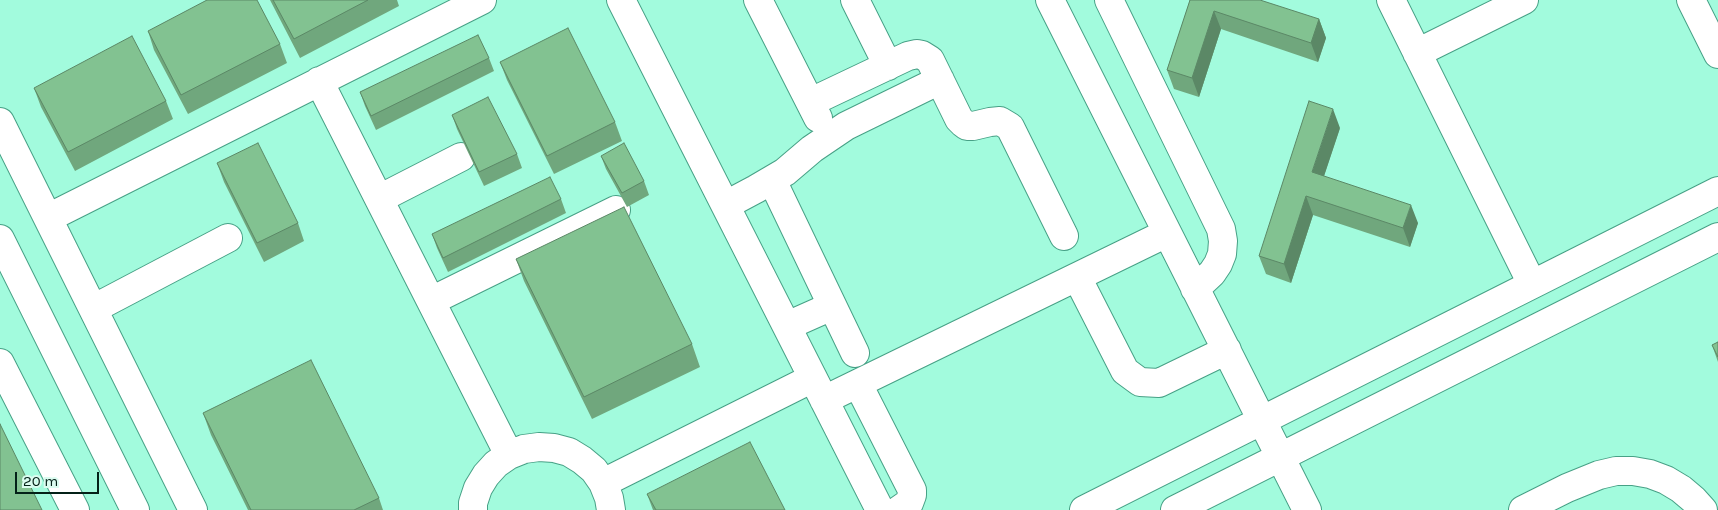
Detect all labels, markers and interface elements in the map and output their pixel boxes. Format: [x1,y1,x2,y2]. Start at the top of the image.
scale bar [18,462,101,494]
text: 20 m [23,472,58,490]

